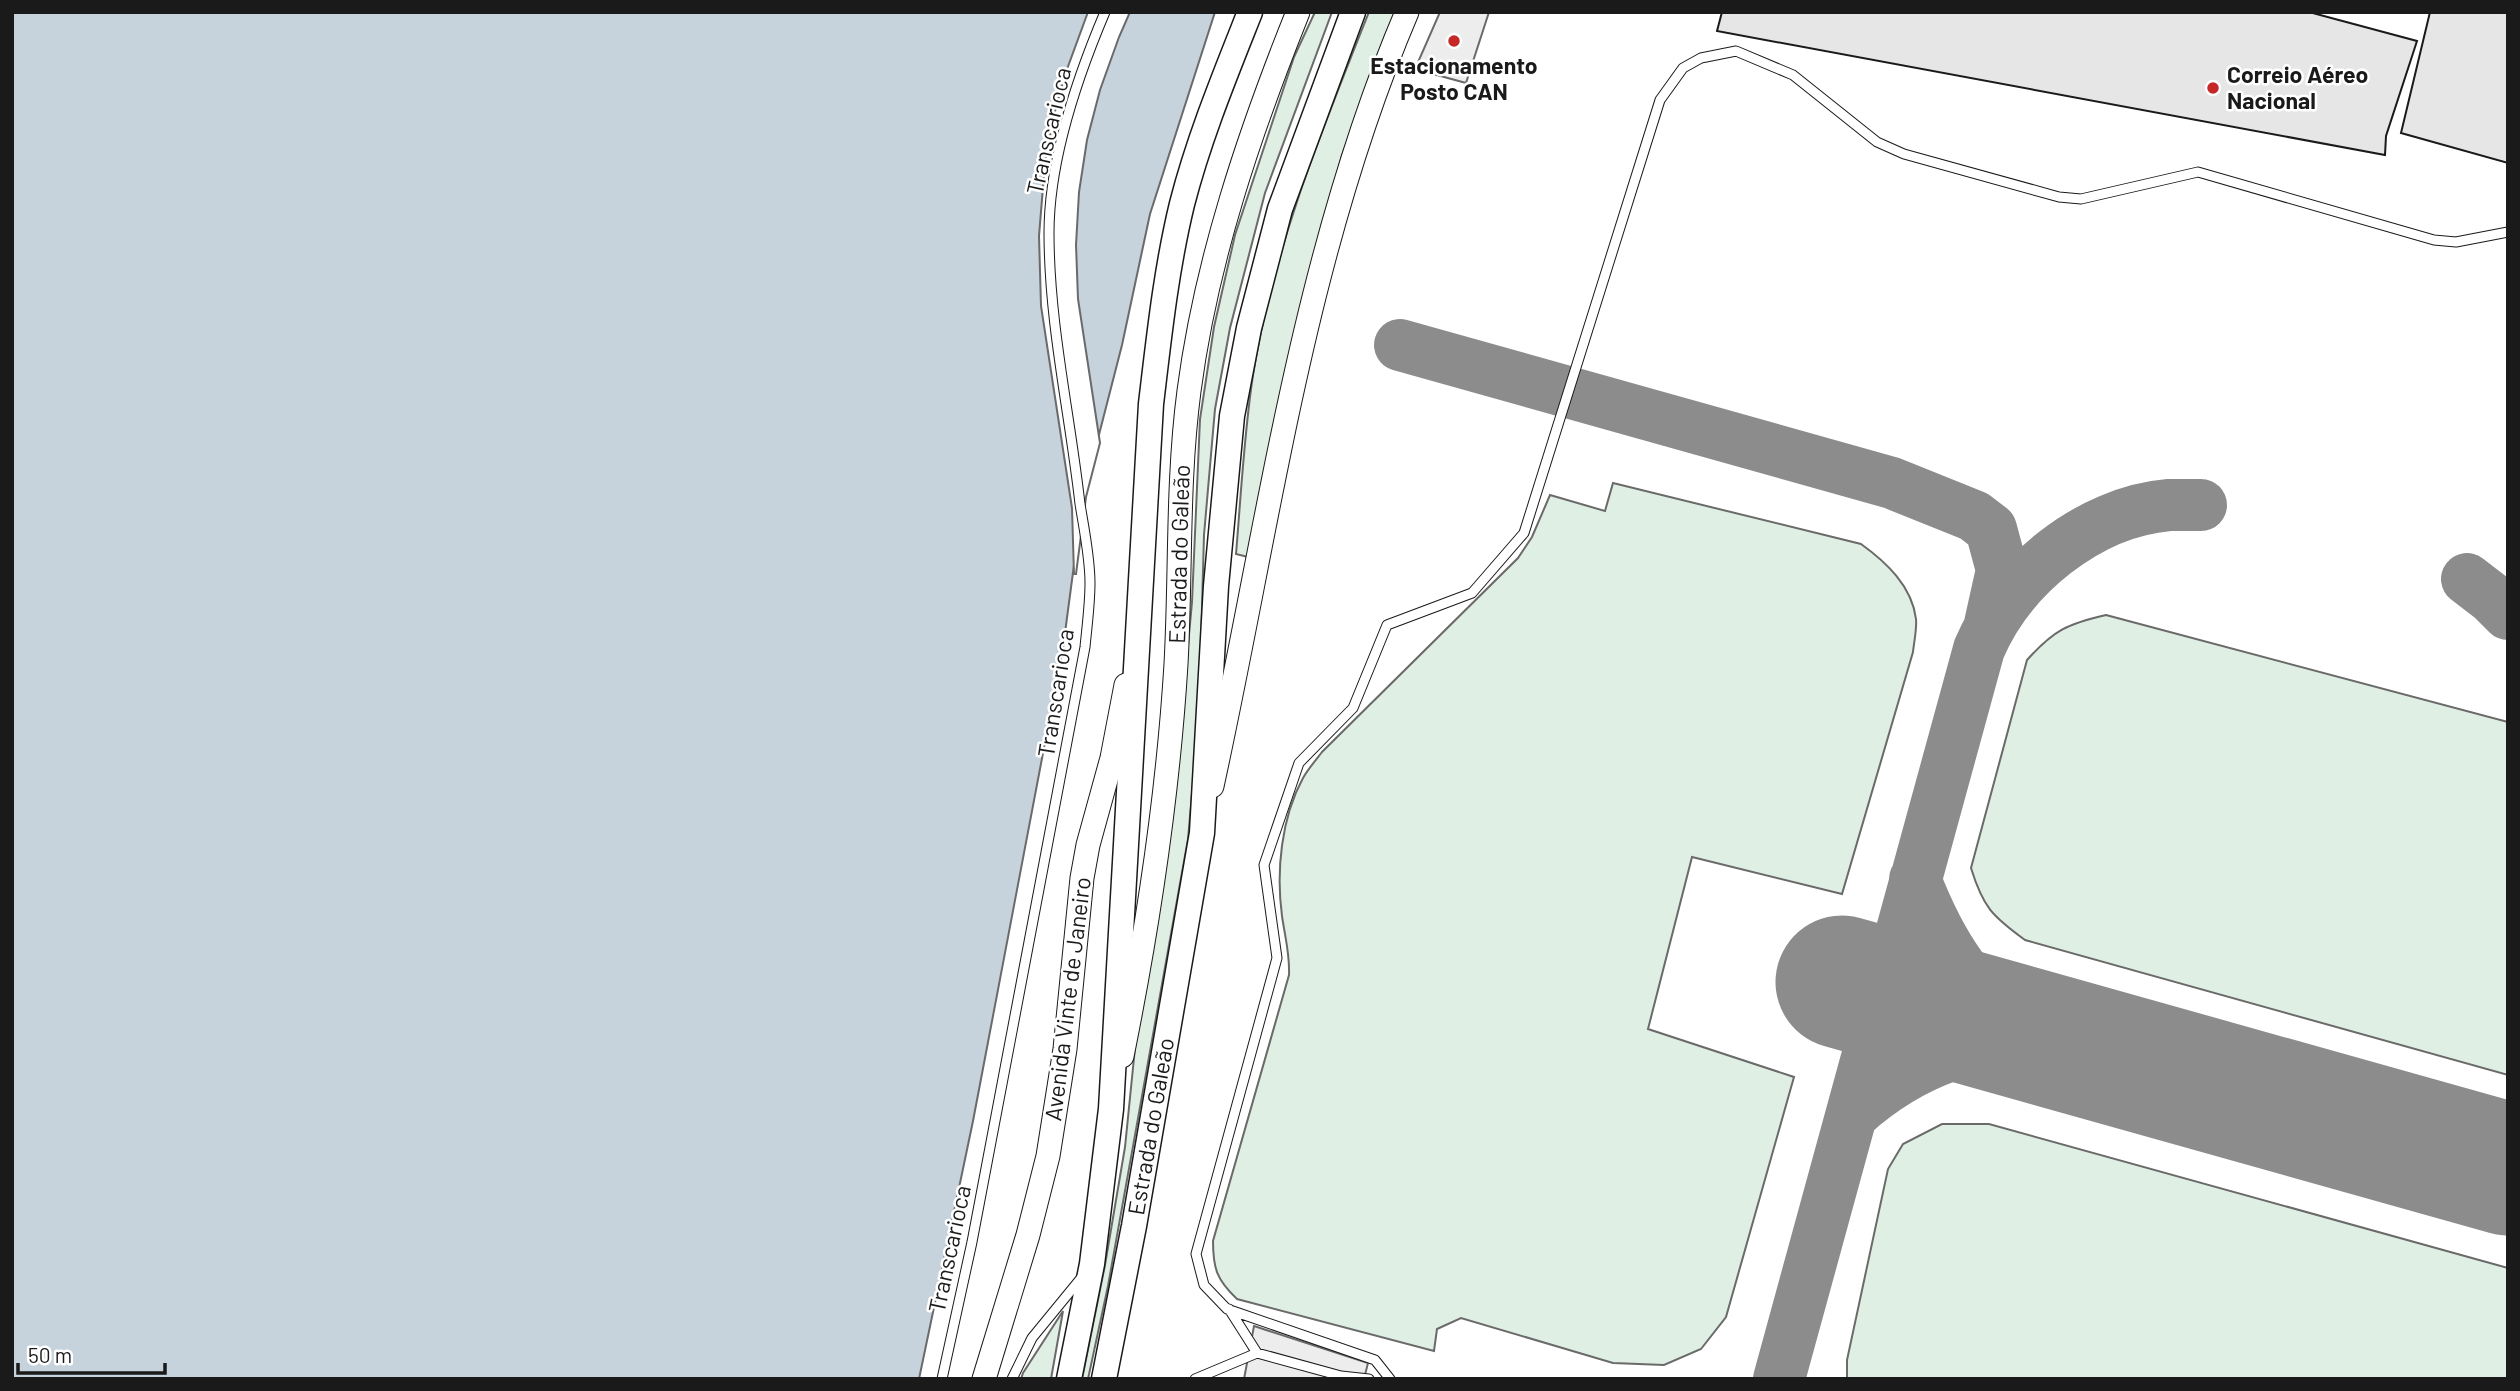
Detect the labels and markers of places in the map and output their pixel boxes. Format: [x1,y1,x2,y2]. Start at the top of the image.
marker: Estacionamento Posto CAN [1446,33,1462,49]
place label: Estacionamento Posto CAN [1370,51,1538,105]
place label: Correio Aéreo Nacional [2227,60,2368,114]
marker: Correio Aéreo Nacional [2205,80,2221,96]

